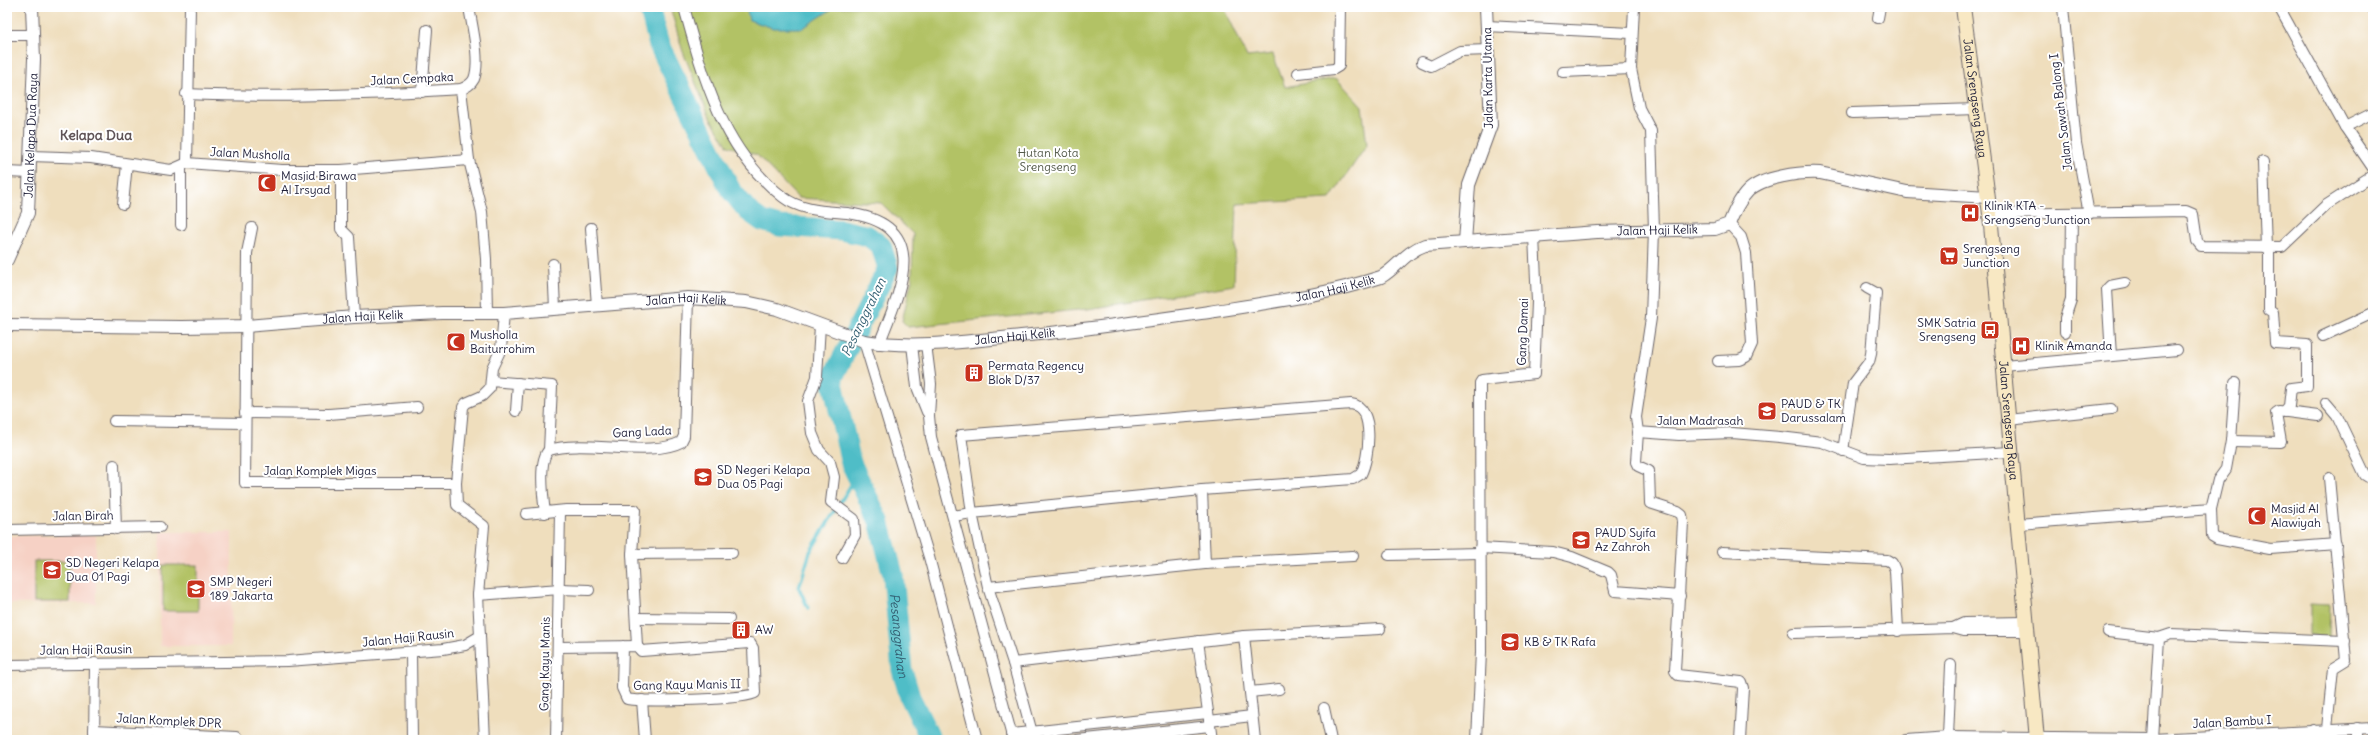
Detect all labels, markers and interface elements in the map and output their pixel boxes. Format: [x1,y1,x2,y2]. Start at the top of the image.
street label: Jalan Karta Utama [1479,27,1496,129]
street label: Jalan Srengseng Raya [1960,38,1991,159]
street label: Jalan Sawah Balong I [2046,53,2075,171]
street label: Jalan Cempaka [370,69,454,88]
street label: Jalan Kelapa Dua Raya [21,72,40,198]
district label: Kelapa Dua [60,126,132,144]
street label: Jalan Musholla [210,144,291,163]
park label: Hutan Kota Srengseng [1017,145,1079,174]
place label: Masjid Birawa Al Irsyad [281,168,357,197]
mosque icon: Masjid Birawa Al Irsyad [256,172,278,194]
place label: Klinik KTA - Srengseng Junction [1984,198,2090,227]
hospital icon: Klinik KTA - Srengseng Junction [1959,202,1981,224]
street label: Jalan Haji Kelik [1616,221,1698,238]
place label: Srengseng Junction [1963,241,2020,270]
supermarket icon: Srengseng Junction [1938,245,1960,267]
street label: Jalan Haji Kelik [1294,271,1376,305]
water label: Pesanggrahan [837,275,890,359]
street label: Jalan Haji Kelik [645,290,727,308]
street label: Gang Damai [1514,298,1531,366]
street label: Jalan Haji Kelik [321,307,403,327]
place label: SMK Satria Srengseng [1917,315,1976,344]
bus stop icon: SMK Satria Srengseng [1979,319,2001,341]
street label: Jalan Haji Kelik [974,325,1056,348]
place label: Musholla Baiturrohim [470,327,535,356]
mosque icon: Musholla Baiturrohim [445,331,467,353]
hospital icon: Klinik Amanda [2010,335,2032,357]
place label: Klinik Amanda [2035,338,2112,353]
place label: Permata Regency Blok D/37 [988,358,1084,387]
street label: Jalan Srengseng Raya [1996,360,2022,481]
building icon: Permata Regency Blok D/37 [963,362,985,384]
place label: PAUD & TK Darussalam [1781,396,1847,425]
school or university icon: PAUD & TK Darussalam [1756,400,1778,422]
street label: Jalan Madrasah [1657,413,1743,428]
street label: Gang Lada [612,422,672,441]
place label: SD Negeri Kelapa Dua 05 Pagi [717,462,810,491]
street label: Jalan Komplek Migas [263,463,377,478]
school or university icon: SD Negeri Kelapa Dua 05 Pagi [692,466,714,488]
place label: Masjid Al Alawiyah [2271,501,2321,530]
mosque icon: Masjid Al Alawiyah [2246,505,2268,527]
street label: Jalan Birah [52,507,114,524]
place label: PAUD Syifa Az Zahroh [1595,525,1656,554]
school or university icon: PAUD Syifa Az Zahroh [1570,529,1592,551]
place label: SD Negeri Kelapa Dua 01 Pagi [66,555,159,584]
school or university icon: SD Negeri Kelapa Dua 01 Pagi [41,559,63,581]
place label: SMP Negeri 189 Jakarta [210,574,273,603]
school or university icon: SMP Negeri 189 Jakarta [185,578,207,600]
water label: Pesanggrahan [886,593,912,681]
street label: Gang Kayu Manis [536,617,553,711]
building icon: AW [730,619,752,641]
place label: AW [755,622,773,637]
street label: Jalan Haji Rausin [361,625,455,650]
school or university icon: KB & TK Rafa [1499,631,1521,653]
place label: KB & TK Rafa [1524,634,1596,649]
street label: Jalan Haji Rausin [40,641,132,658]
street label: Gang Kayu Manis II [633,676,741,693]
street label: Jalan Komplek DPR [116,710,222,731]
street label: Jalan Bambu I [2192,712,2272,731]

